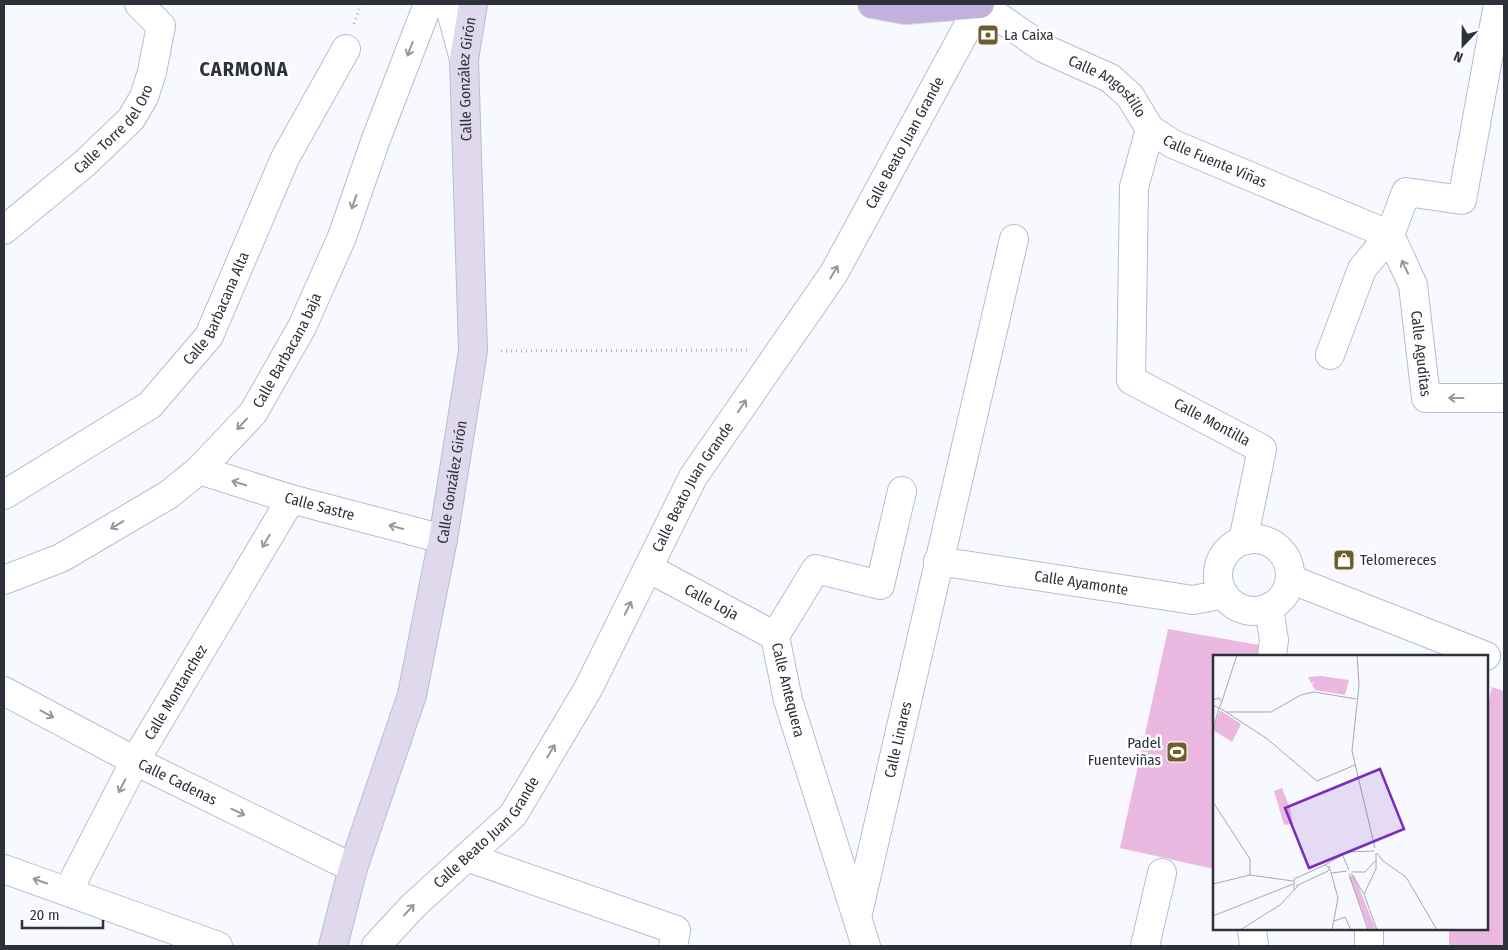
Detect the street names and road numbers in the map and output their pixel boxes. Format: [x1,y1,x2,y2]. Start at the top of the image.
street label: Calle González Girón [455,16,480,141]
street label: Calle Angostillo [1066,52,1150,121]
street label: Calle Beato Juan Grande [862,74,948,212]
street label: Calle Torre del Oro [70,82,156,178]
street label: Calle Fuente Viñas [1159,131,1270,191]
street label: Calle Barbacana Alta [179,249,253,369]
street label: Calle Barbacana baja [249,290,325,411]
street label: Calle Aguditas [1407,310,1435,397]
street label: Calle Montilla [1171,394,1253,450]
street label: Calle González Girón [433,419,471,545]
street label: Calle Beato Juan Grande [648,419,737,555]
street label: Calle Sastre [282,489,357,524]
street label: Calle Ayamonte [1033,567,1129,599]
street label: Calle Loja [681,580,742,624]
street label: Calle Antequera [768,641,808,739]
street label: Calle Montanchez [141,642,211,743]
street label: Calle Linares [881,700,916,780]
street label: Calle Cadenas [135,755,220,809]
street label: Calle Beato Juan Grande [430,773,543,892]

